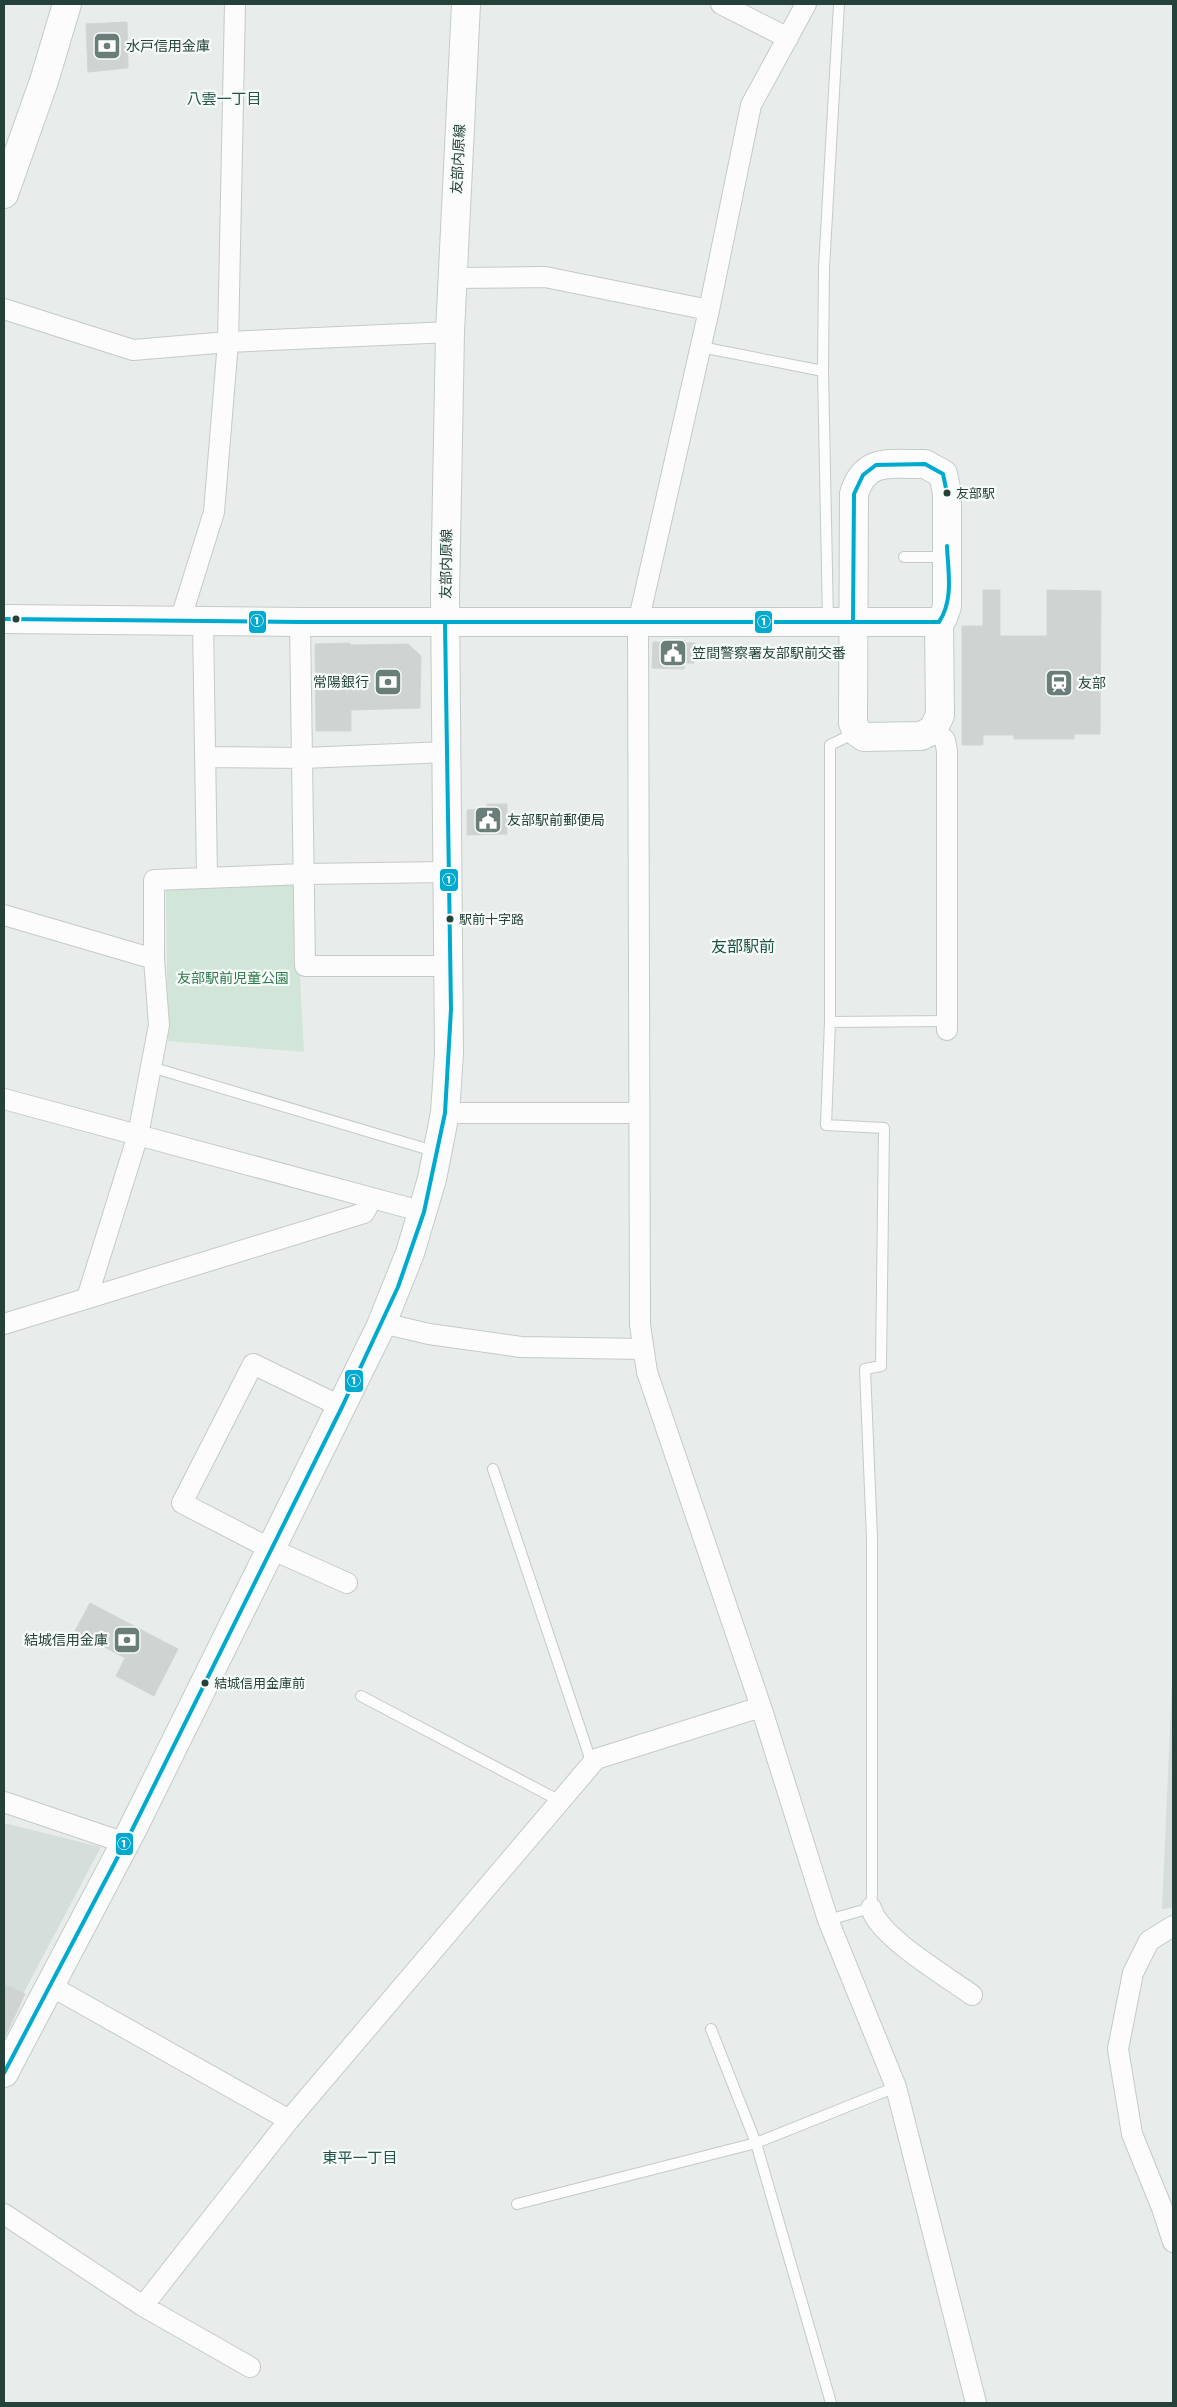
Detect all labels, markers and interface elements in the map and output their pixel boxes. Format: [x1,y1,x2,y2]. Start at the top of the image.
bank icon: 水戸信用金庫 [92,31,122,61]
place label: 水戸信用金庫 [126,37,210,55]
district label: 八雲一丁目 [186,89,262,108]
street label: 友部内原線 [447,124,469,194]
place label: 友部駅 [956,485,995,502]
marker: 友部駅 [942,488,952,498]
street label: 友部内原線 [436,529,456,599]
line badge: ① [248,610,267,634]
line badge: ① [754,610,773,634]
text: ① [250,612,264,630]
text: ① [757,613,771,631]
unlabelled marker [11,614,21,624]
public building icon: 笠間警察署友部駅前交番 [658,638,688,668]
place label: 笠間警察署友部駅前交番 [692,644,846,662]
bank icon: 常陽銀行 [373,667,403,697]
station icon: 友部 [1044,668,1074,698]
place label: 常陽銀行 [313,673,369,691]
place label: 友部 [1078,674,1106,692]
public building icon: 友部駅前郵便局 [473,805,503,835]
place label: 友部駅前郵便局 [507,811,605,829]
line badge: ① [439,868,459,892]
text: ① [442,871,456,889]
place label: 駅前十字路 [459,911,524,928]
marker: 駅前十字路 [445,914,455,924]
district label: 友部駅前 [711,936,775,956]
park label: 友部駅前児童公園 [177,969,289,987]
line badge: ① [344,1369,364,1393]
text: ① [347,1372,361,1390]
bank icon: 結城信用金庫 [112,1625,142,1655]
place label: 結城信用金庫 [24,1631,108,1649]
place label: 結城信用金庫前 [214,1675,305,1692]
marker: 結城信用金庫前 [200,1678,210,1688]
line badge: ① [115,1832,134,1856]
text: ① [117,1835,131,1853]
district label: 東平一丁目 [322,2148,398,2167]

